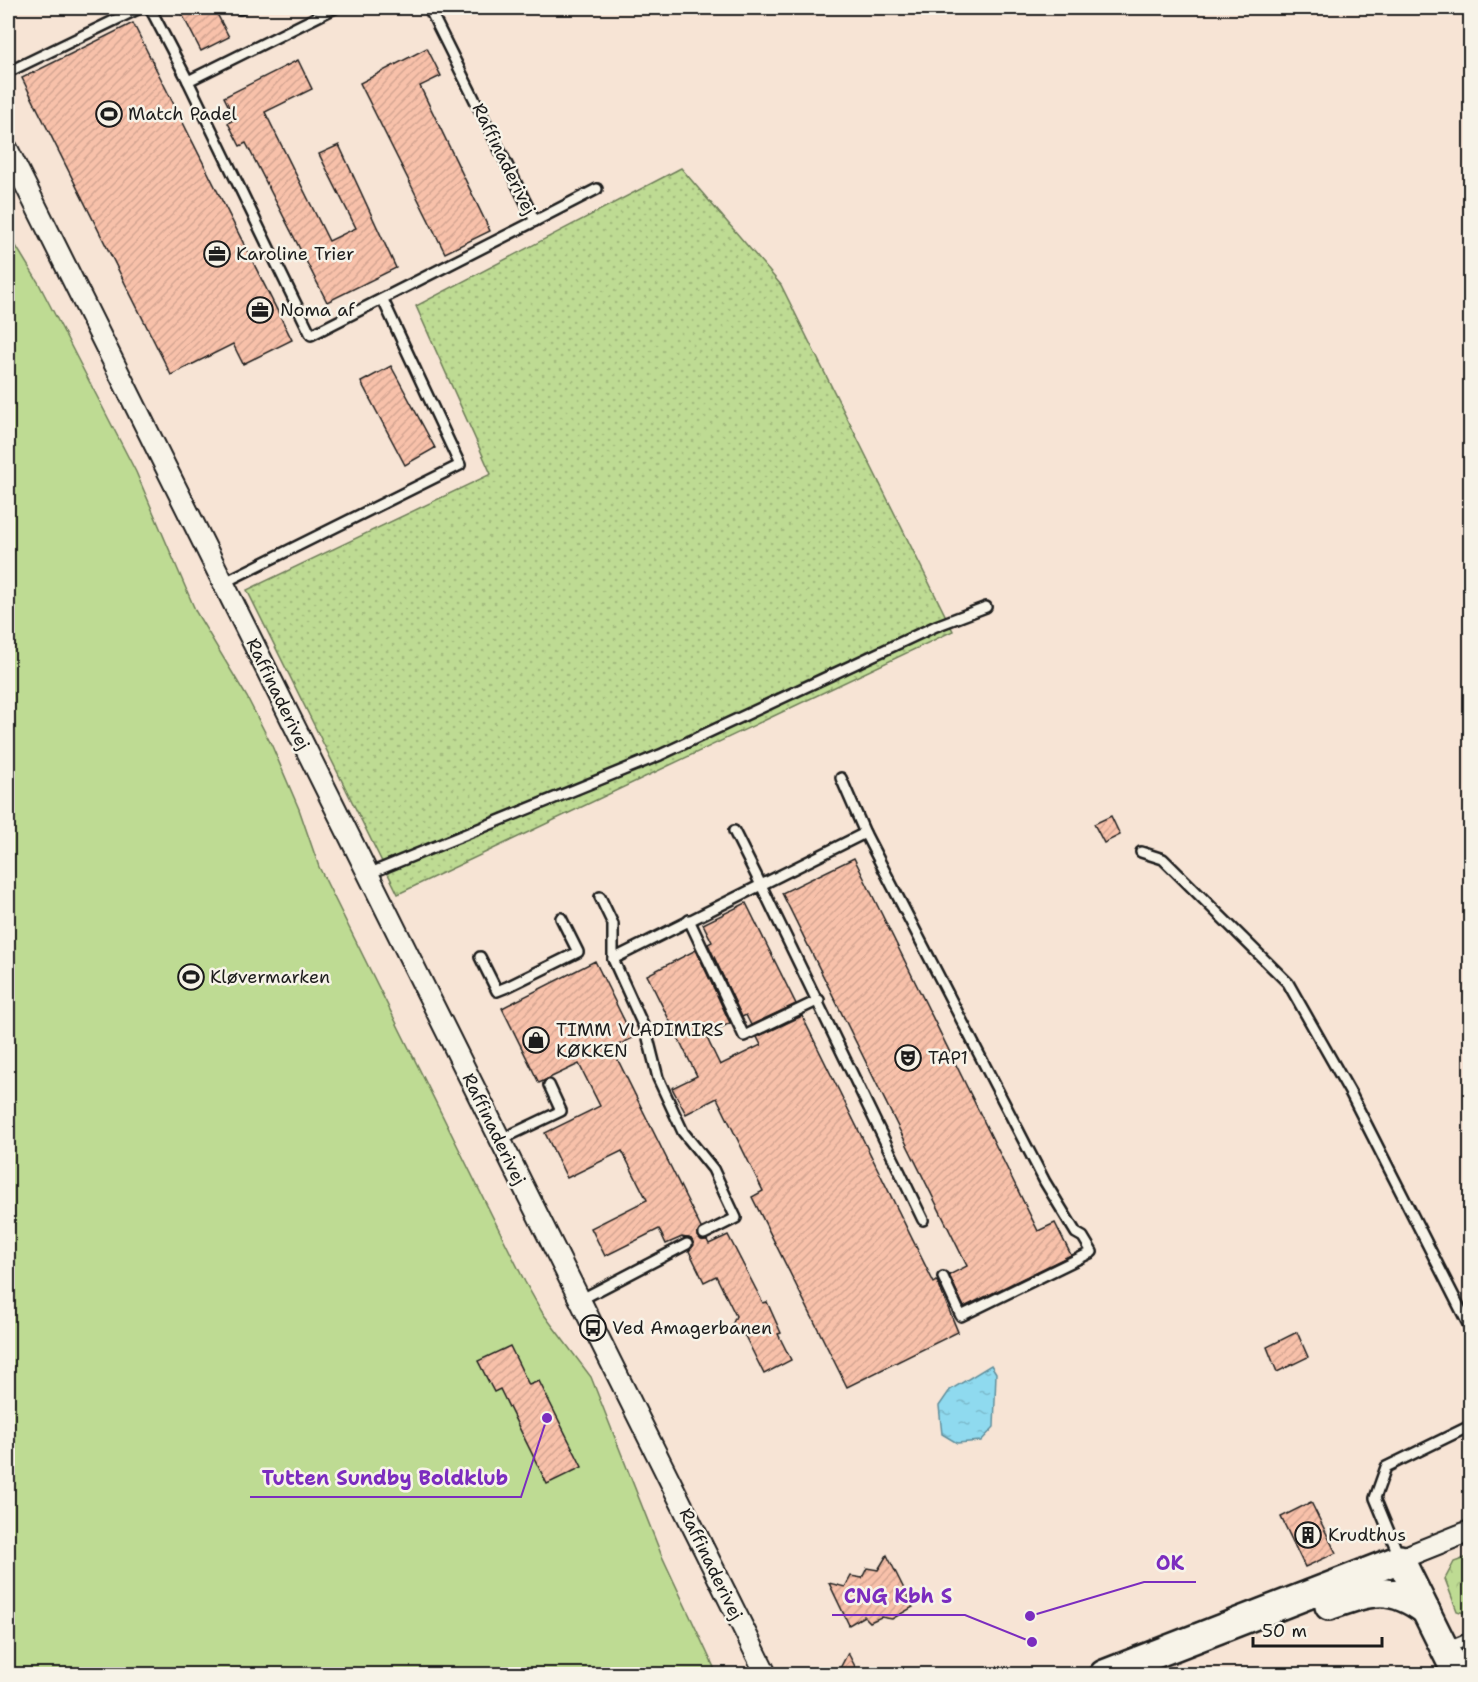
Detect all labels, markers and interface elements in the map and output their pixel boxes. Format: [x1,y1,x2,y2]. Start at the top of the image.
sports icon: Match Padel [94,99,124,129]
street label: Raffinaderivej [467,99,541,219]
place label: Match Padel [128,102,238,126]
office icon: Karoline Trier [202,239,232,269]
place label: Karoline Trier [236,242,355,266]
office icon: Noma af [245,295,275,325]
place label: Noma af [280,298,355,322]
street label: Raffinaderivej [241,634,315,754]
sports icon: Kløvermarken [176,962,206,992]
place label: Kløvermarken [210,965,330,989]
place label: TIMM VLADIMIRS KØKKEN [556,1018,723,1063]
shop icon: TIMM VLADIMIRS KØKKEN [521,1025,551,1055]
theatre icon: TAP1 [893,1043,923,1073]
place label: TAP1 [928,1046,968,1070]
street label: Raffinaderivej [457,1069,531,1189]
bus stop icon: Ved Amagerbanen [578,1313,608,1343]
place label: Ved Amagerbanen [612,1316,772,1340]
callout: Tutten Sundby Boldklub [250,1459,521,1497]
text: Tutten Sundby Boldklub [262,1465,508,1491]
street label: Raffinaderivej [674,1504,748,1624]
building icon: Krudthus [1293,1520,1323,1550]
place label: Krudthus [1328,1523,1406,1547]
callout: OK [1144,1544,1196,1582]
text: OK [1156,1550,1185,1576]
callout: CNG Kbh S [832,1577,965,1615]
text: CNG Kbh S [844,1583,952,1609]
scale bar [1253,1610,1382,1648]
text: 50 m [1262,1619,1307,1643]

